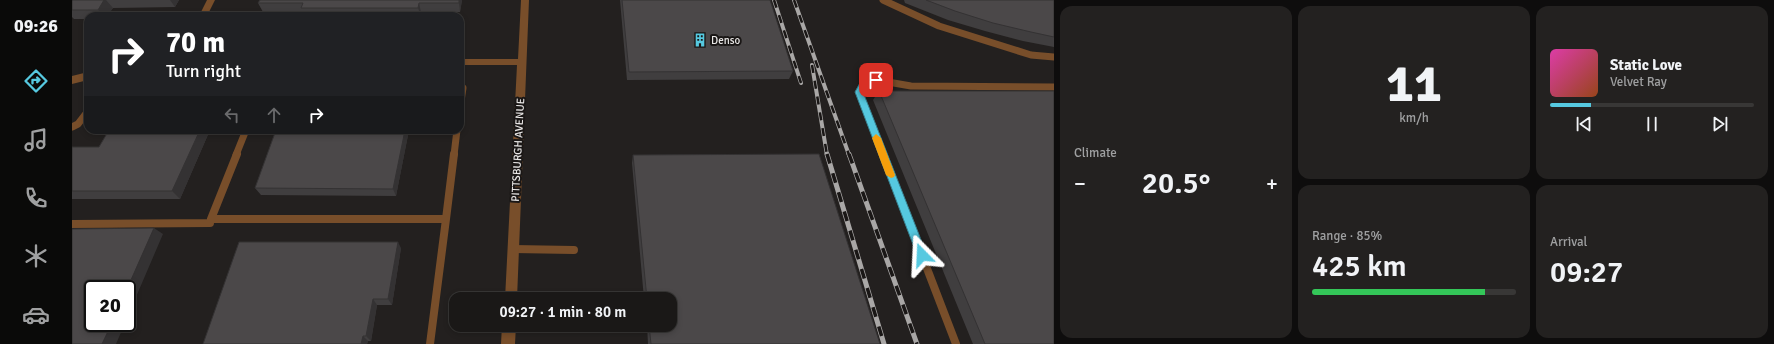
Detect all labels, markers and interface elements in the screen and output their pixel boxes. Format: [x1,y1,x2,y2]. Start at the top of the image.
text: 09:26 [14,15,58,37]
text: 70 m [166,26,225,60]
icon: right [100,28,152,80]
building icon: Denso [692,32,708,48]
place label: Denso [711,34,740,47]
text: 11 [1386,52,1442,116]
text: Static Love [1610,56,1682,74]
text: Turn right [166,60,241,82]
pin [859,63,893,97]
icon: directions [22,67,50,95]
icon: arrive [865,69,887,91]
text: Velvet Ray [1610,74,1667,90]
street label: PITTSBURGH AVENUE [509,98,527,202]
icon: left [221,104,243,126]
icon: ahead [263,104,285,126]
icon: right [305,104,327,126]
text: km/h [1399,110,1429,126]
icon: previous [1573,113,1595,135]
icon: pause [1641,113,1663,135]
icon: next [1709,113,1731,135]
icon: music [22,126,50,154]
text: Climate [1074,145,1117,161]
text: 20.5° [1142,165,1210,202]
text: − [1074,170,1086,197]
text: + [1266,170,1278,197]
icon: phone [22,184,50,212]
text: Range · 85% [1312,228,1382,244]
position arrow [901,234,943,276]
text: Arrival [1550,234,1587,250]
icon: climate [22,242,50,270]
text: 425 km [1312,248,1407,285]
text: 09:27 [1550,254,1623,291]
speed limit sign: 20 [84,280,136,332]
icon: car [22,301,50,329]
text: 09:27 · 1 min · 80 m [500,303,626,321]

